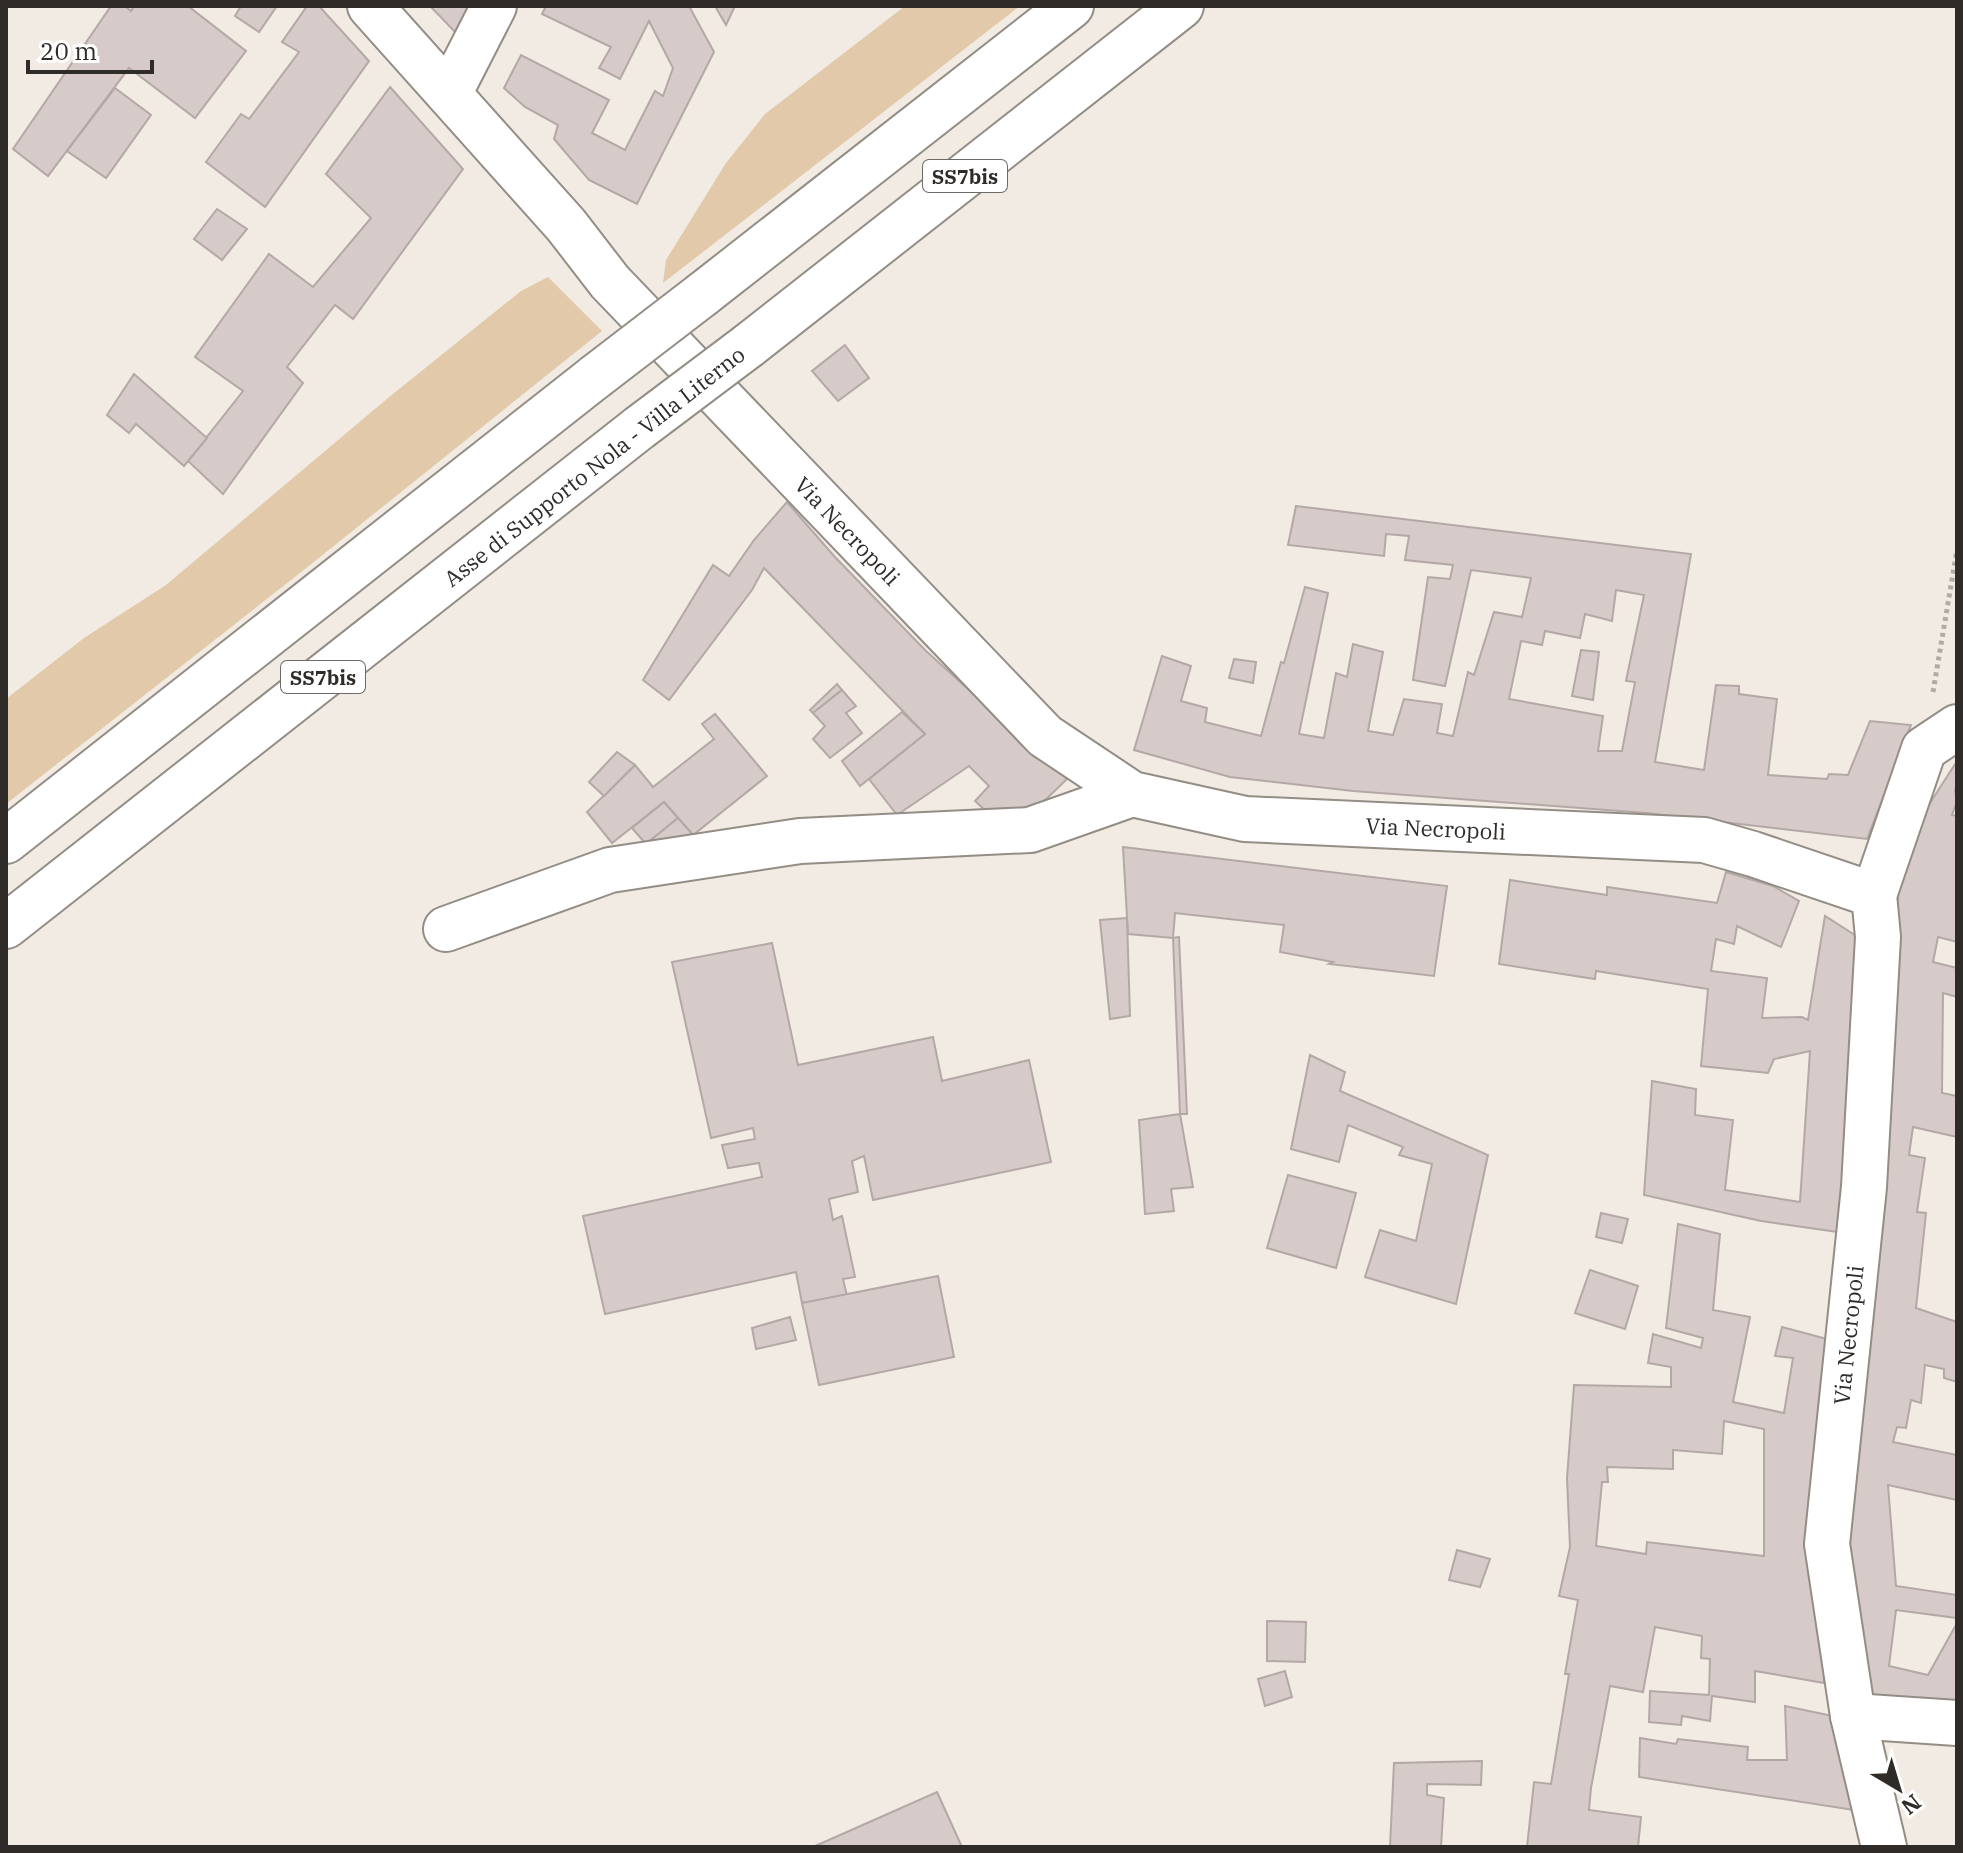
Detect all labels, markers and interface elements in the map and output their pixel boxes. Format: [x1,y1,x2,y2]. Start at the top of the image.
scale bar [28,24,152,74]
text: 20 m [40,35,97,67]
road number: SS7bis [923,160,1007,192]
street label: Asse di Supporto Nola - Villa Literno [438,339,750,593]
street label: Via Necropoli [789,470,907,591]
road number: SS7bis [281,661,365,693]
street label: Via Necropoli [1365,810,1507,845]
street label: Via Necropoli [1826,1264,1870,1406]
north arrow [1859,1749,1939,1829]
text: N [1896,1788,1927,1822]

